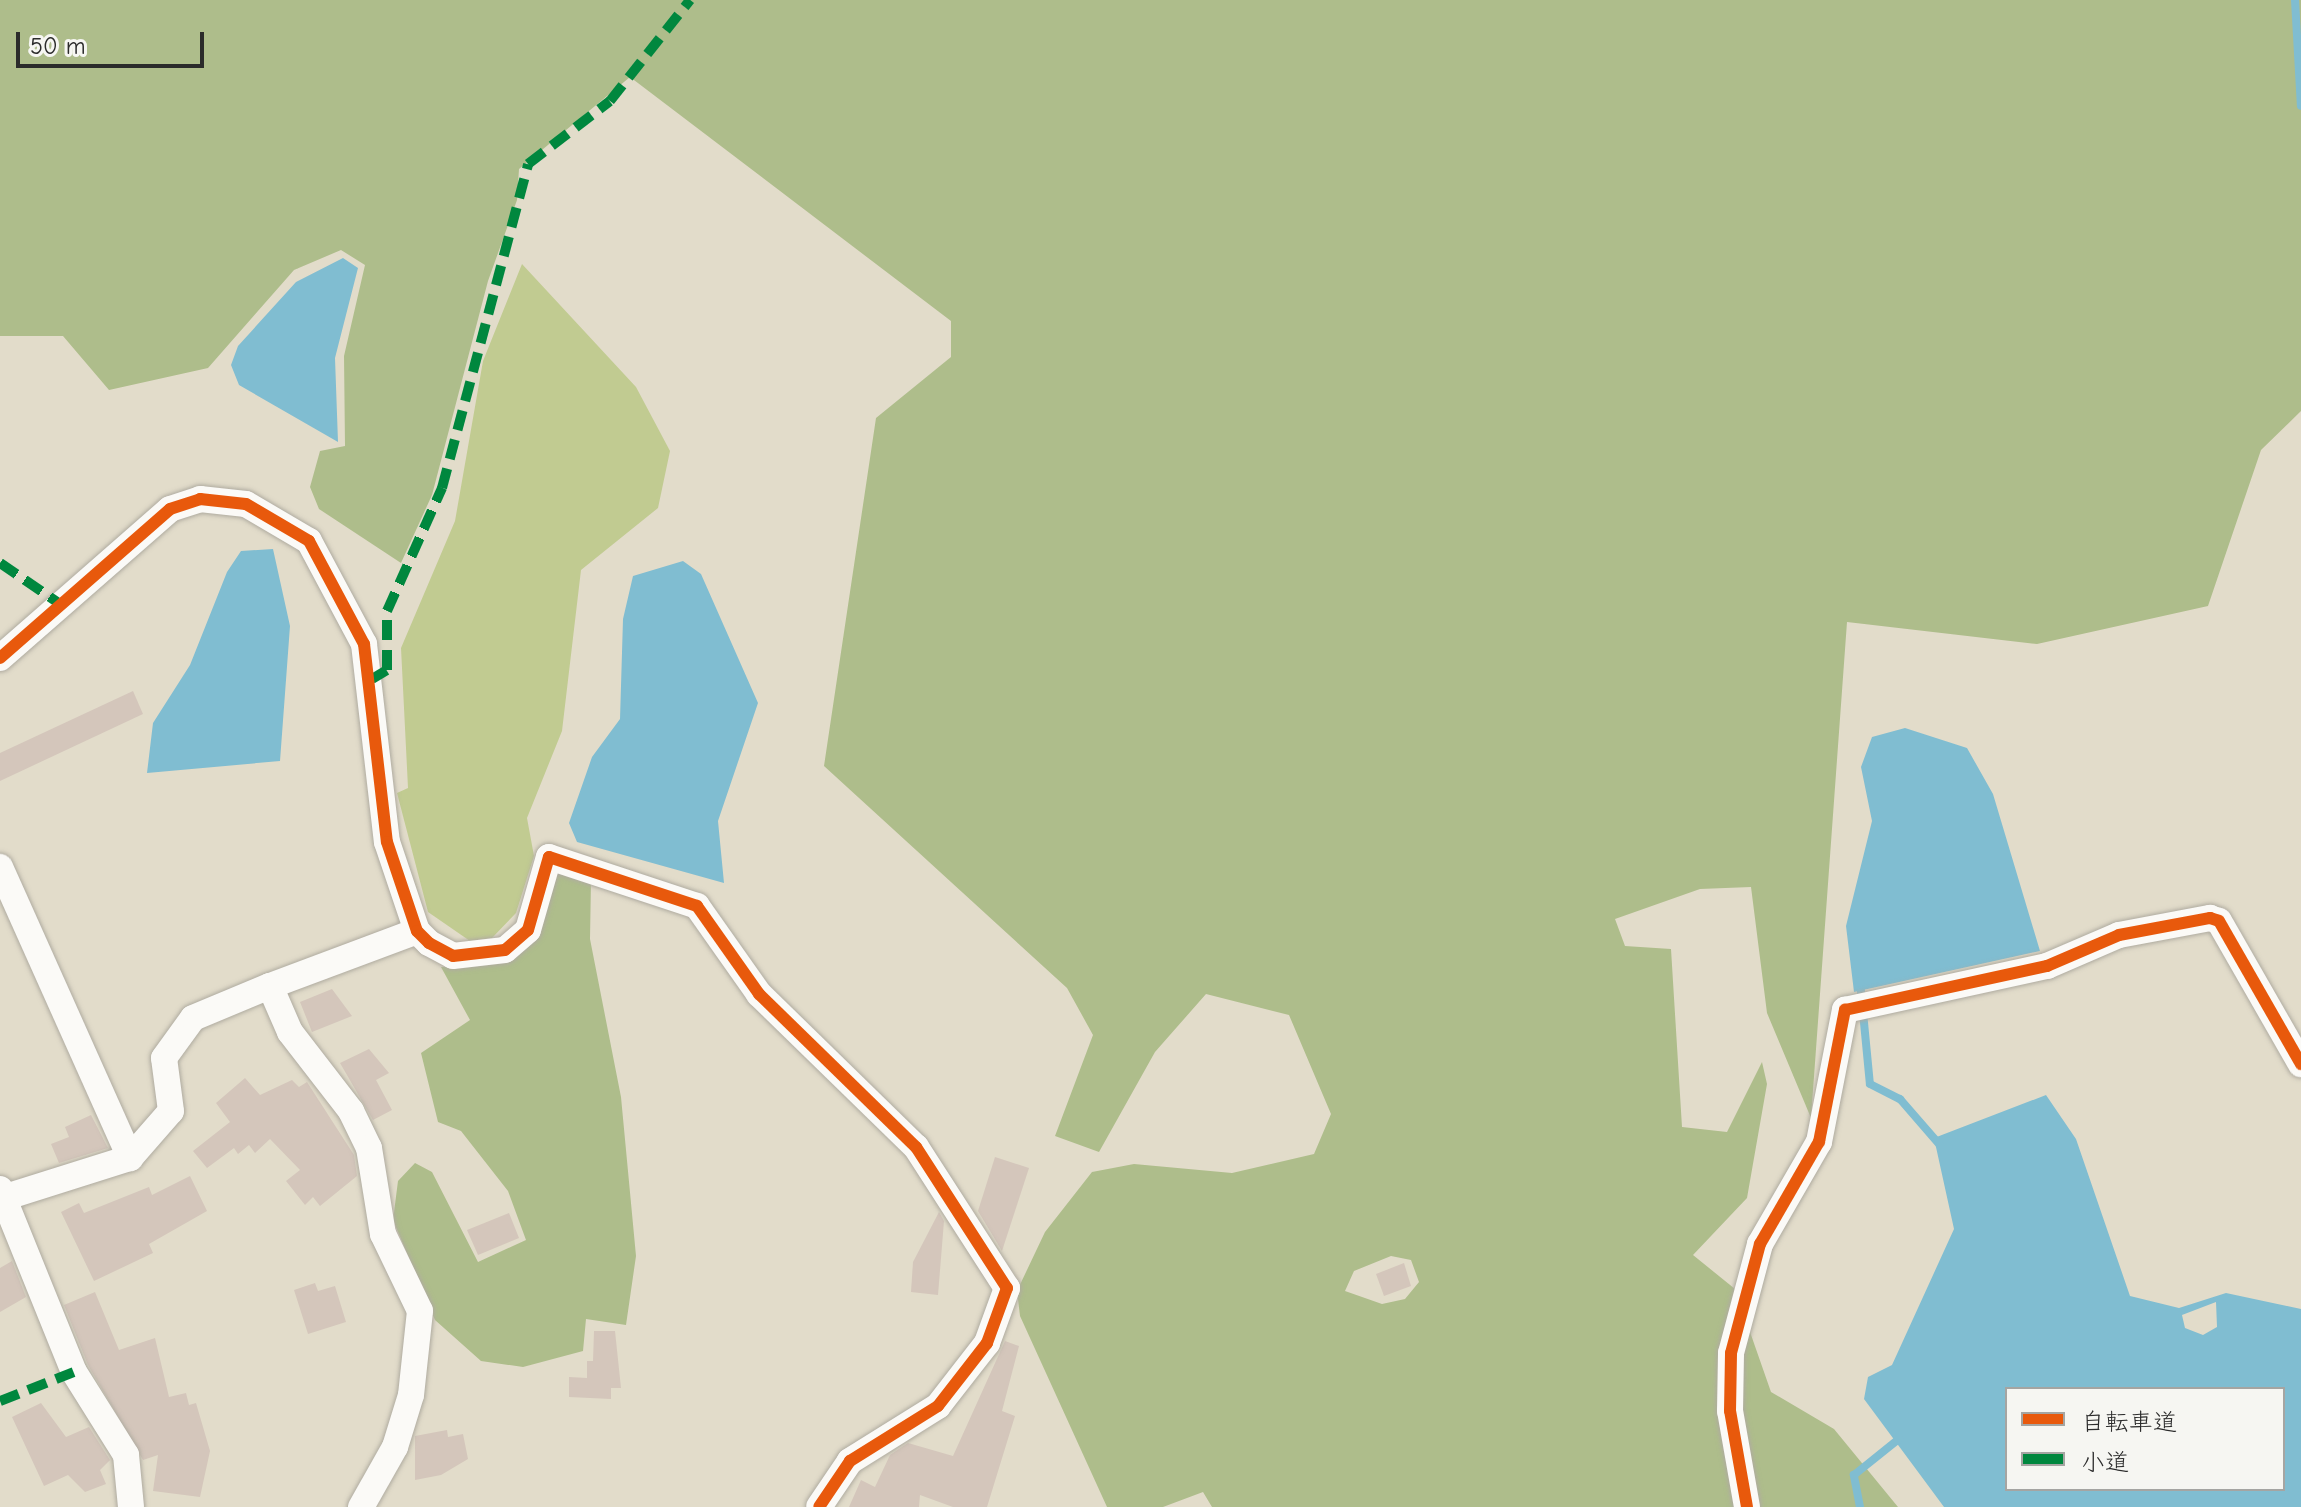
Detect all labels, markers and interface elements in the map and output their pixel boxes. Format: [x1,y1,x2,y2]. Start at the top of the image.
scale bar [20,16,208,66]
text: 50 m [30,32,86,60]
legend [2005,1387,2285,1491]
text: 自転車道 [2081,1408,2177,1436]
text: 小道 [2081,1448,2129,1476]

